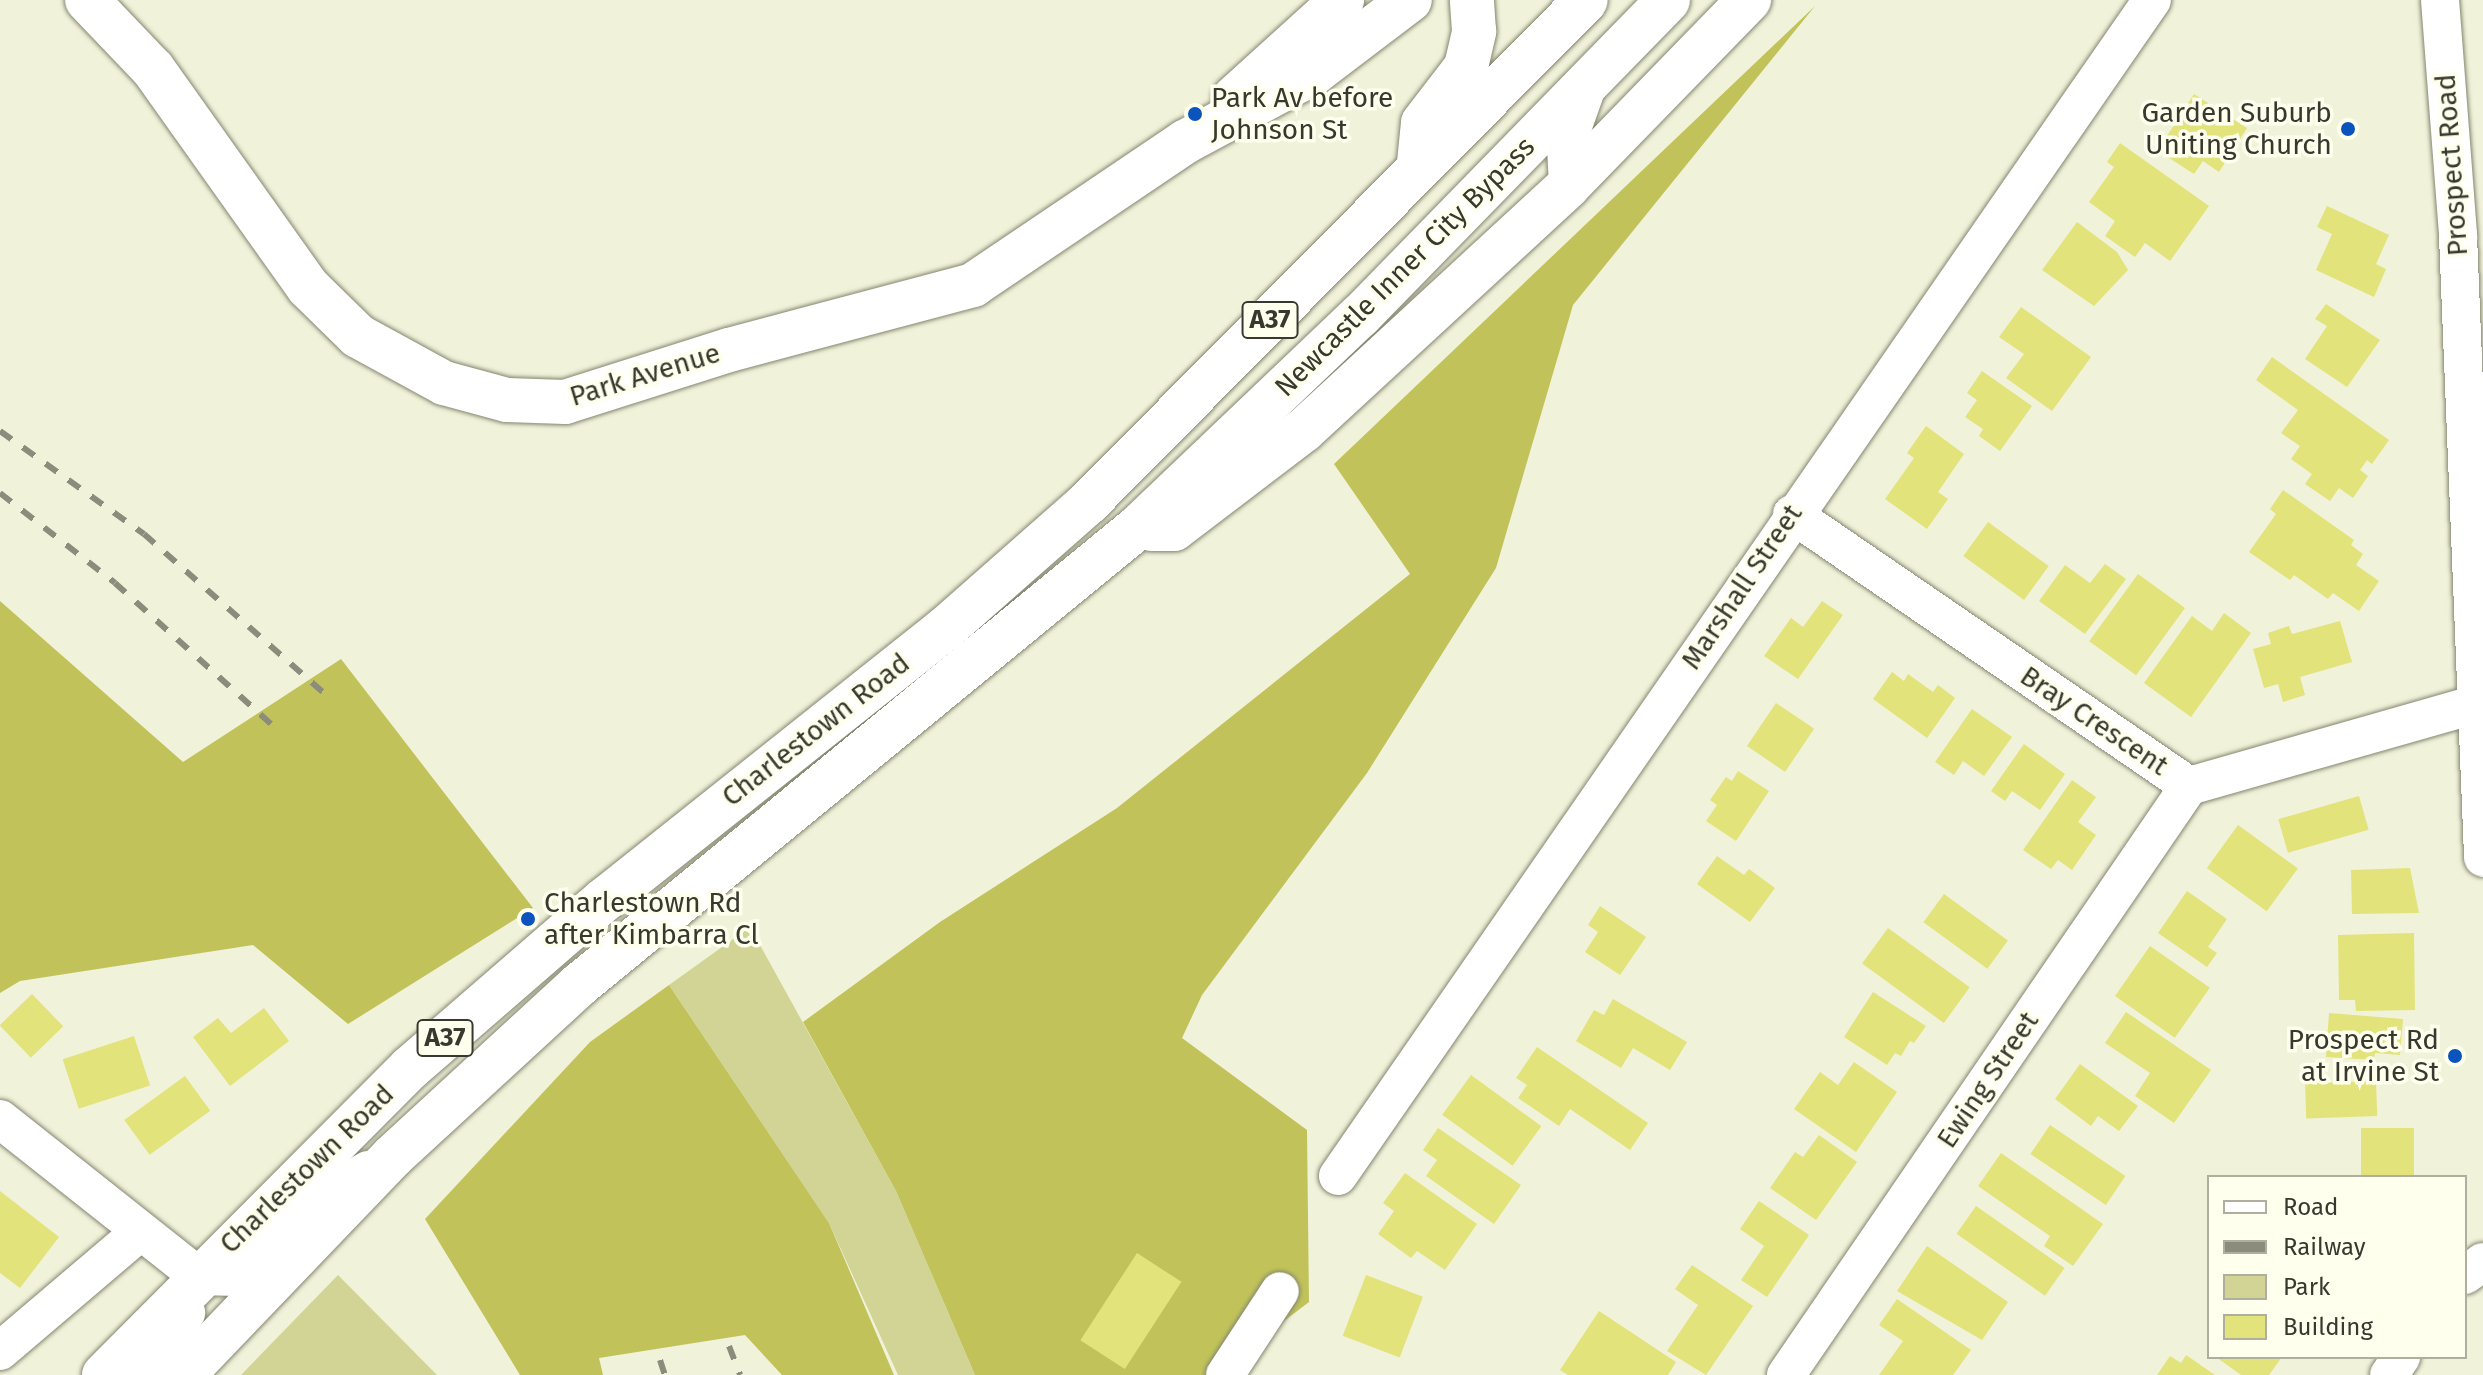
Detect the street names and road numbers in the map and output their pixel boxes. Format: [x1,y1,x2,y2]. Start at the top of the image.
street label: Prospect Road [2429,73,2475,257]
street label: Newcastle Inner City Bypass [1268,130,1542,404]
road number: A37 [1240,298,1300,342]
street label: Park Avenue [566,336,724,414]
street label: Marshall Street [1674,498,1810,676]
street label: Charlestown Road [716,646,916,814]
street label: Bray Crescent [2014,659,2174,783]
street label: Ewing Street [1930,1006,2046,1154]
road number: A37 [415,1016,475,1060]
street label: Charlestown Road [213,1077,401,1261]

